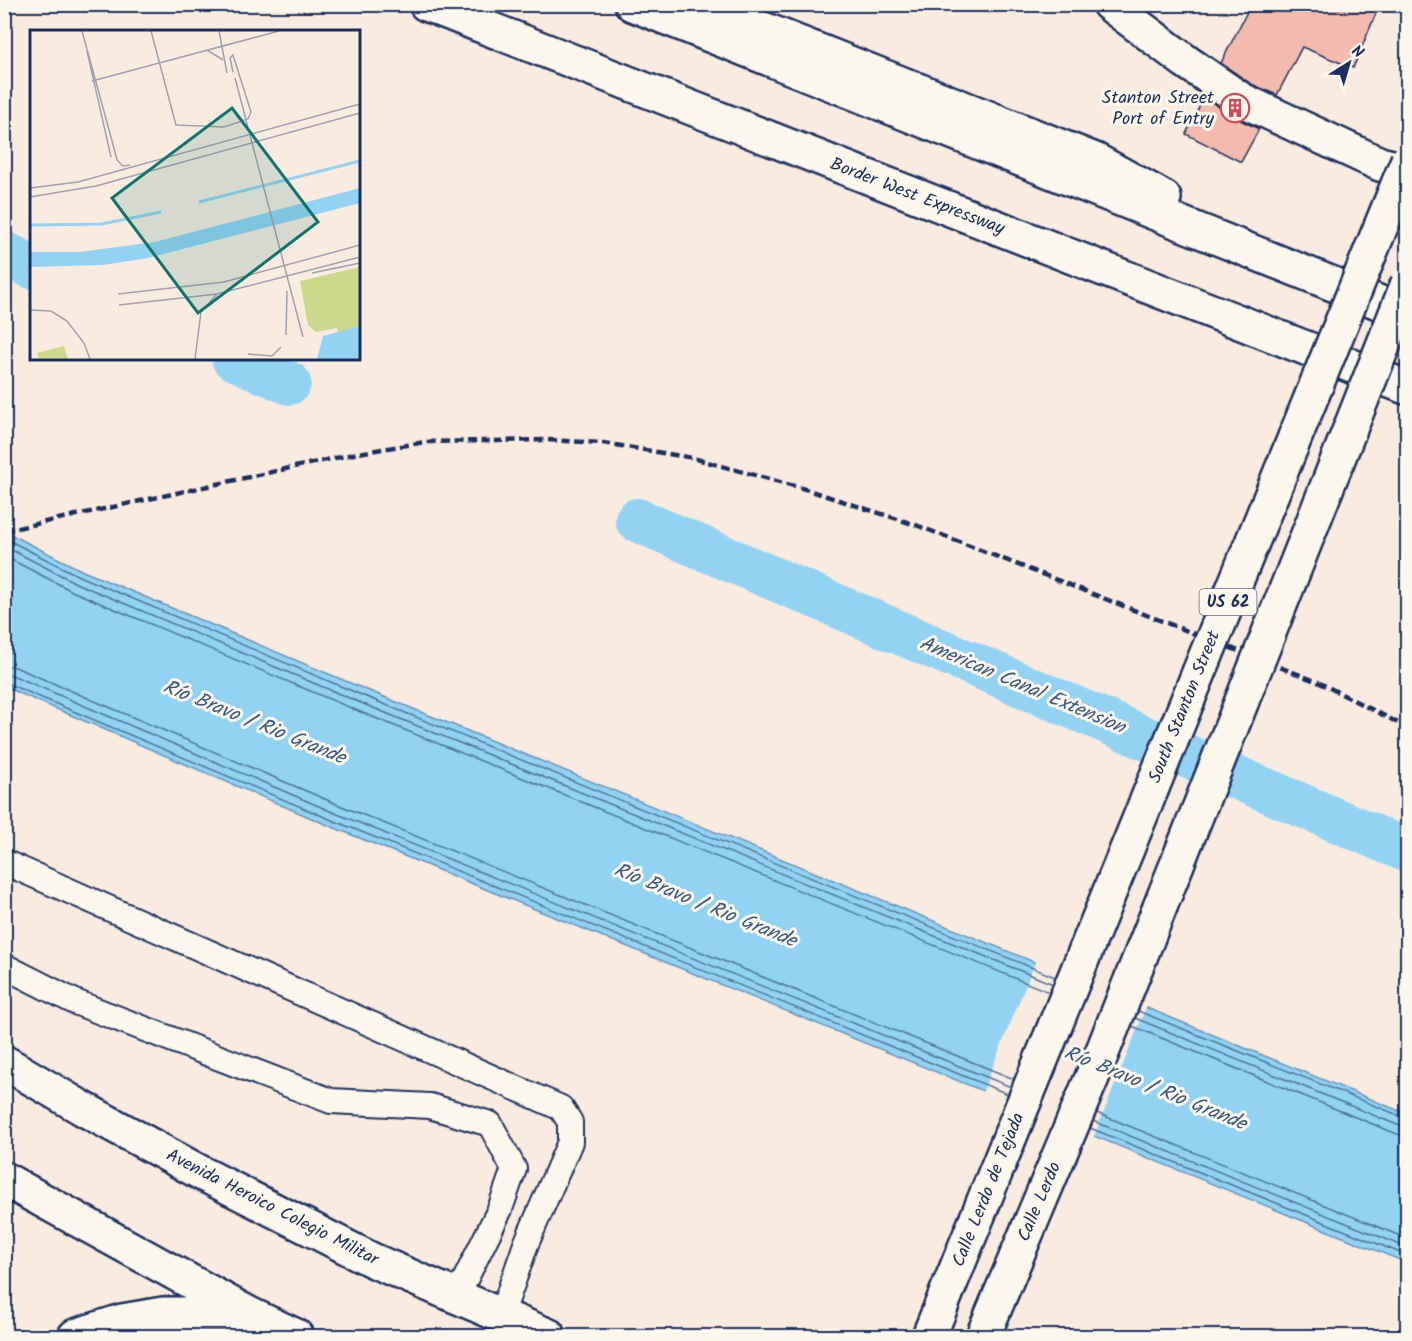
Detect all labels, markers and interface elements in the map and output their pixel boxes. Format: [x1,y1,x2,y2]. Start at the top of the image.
inset map [30,30,360,360]
north arrow [1319,33,1379,93]
text: N [1346,39,1369,65]
place label: Stanton Street Port of Entry [1102,84,1215,134]
building icon: Stanton Street Port of Entry [1219,92,1251,124]
street label: Border West Expressway [825,150,1009,244]
road number: US 62 [1200,589,1256,615]
street label: South Stanton Street [1141,625,1229,788]
water label: American Canal Extension [914,628,1131,744]
water label: Río Bravo / Rio Grande [158,672,352,775]
water label: Río Bravo / Rio Grande [609,855,803,958]
water label: Río Bravo / Rio Grande [1059,1038,1253,1141]
street label: Calle Lerdo de Tejada [945,1109,1033,1271]
street label: Avenida Heroico Colegio Militar [161,1142,384,1275]
street label: Calle Lerdo [1010,1157,1070,1247]

